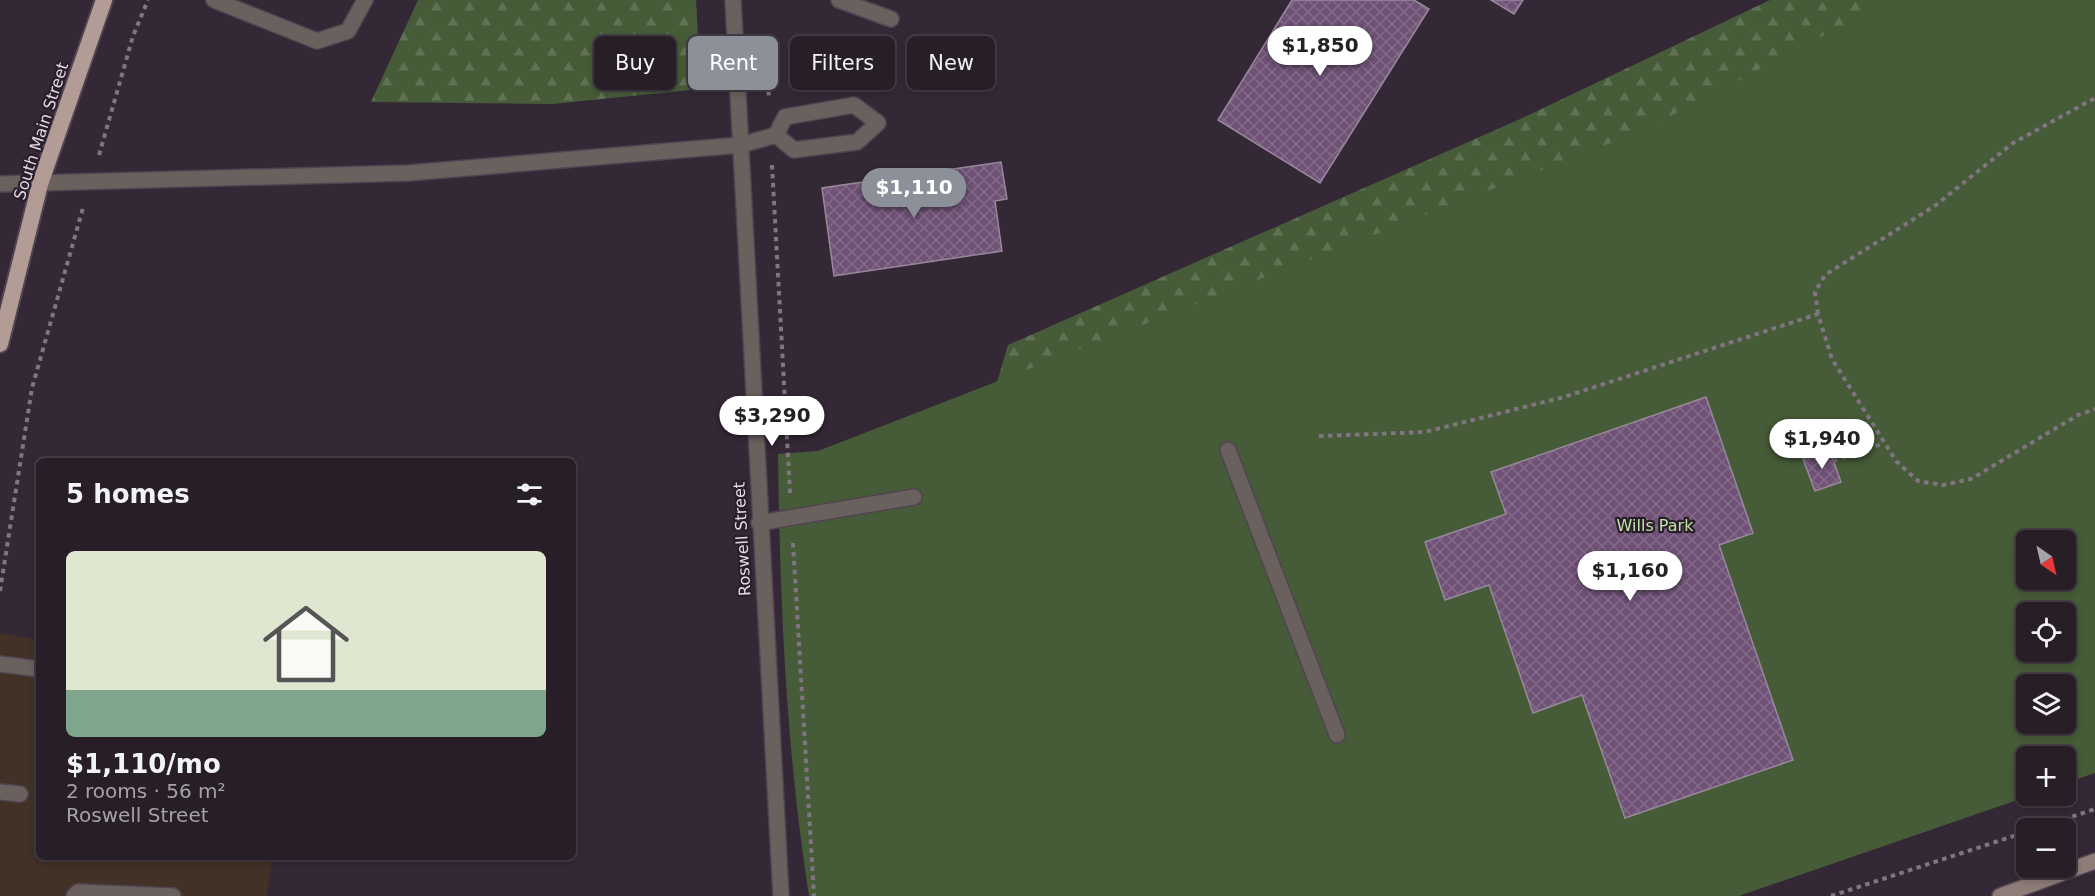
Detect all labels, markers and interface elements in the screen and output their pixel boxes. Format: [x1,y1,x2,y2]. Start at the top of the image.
pin: $1,850 [1271,26,1369,77]
text: $1,850 [1281,33,1359,57]
chip: Buy [594,36,676,90]
chip: Rent [688,36,778,90]
chip: Filters [790,36,895,90]
chip: New [907,36,995,90]
street label: South Main Street [10,60,72,202]
pin: $1,110 [865,168,963,219]
text: $1,110 [875,175,953,199]
pin: $3,290 [723,396,821,447]
text: $3,290 [733,403,811,427]
pin: $1,940 [1773,419,1871,470]
text: $1,940 [1783,426,1861,450]
icon: filters [513,478,546,511]
text: 5 homes [66,479,190,509]
street label: Roswell Street [730,482,754,596]
park label: Wills Park [1617,516,1694,535]
north arrow [2016,530,2076,590]
map controls [2016,530,2076,878]
pin: $1,160 [1581,551,1679,602]
text: $1,160 [1591,558,1669,582]
icon: home [252,590,360,698]
button: locate [2016,602,2076,662]
button: layers [2016,674,2076,734]
button: + [2016,746,2076,806]
text: $1,110/mo [66,749,221,779]
text: 2 rooms · 56 m² [66,779,226,803]
text: Roswell Street [66,803,209,827]
button: − [2016,818,2076,878]

